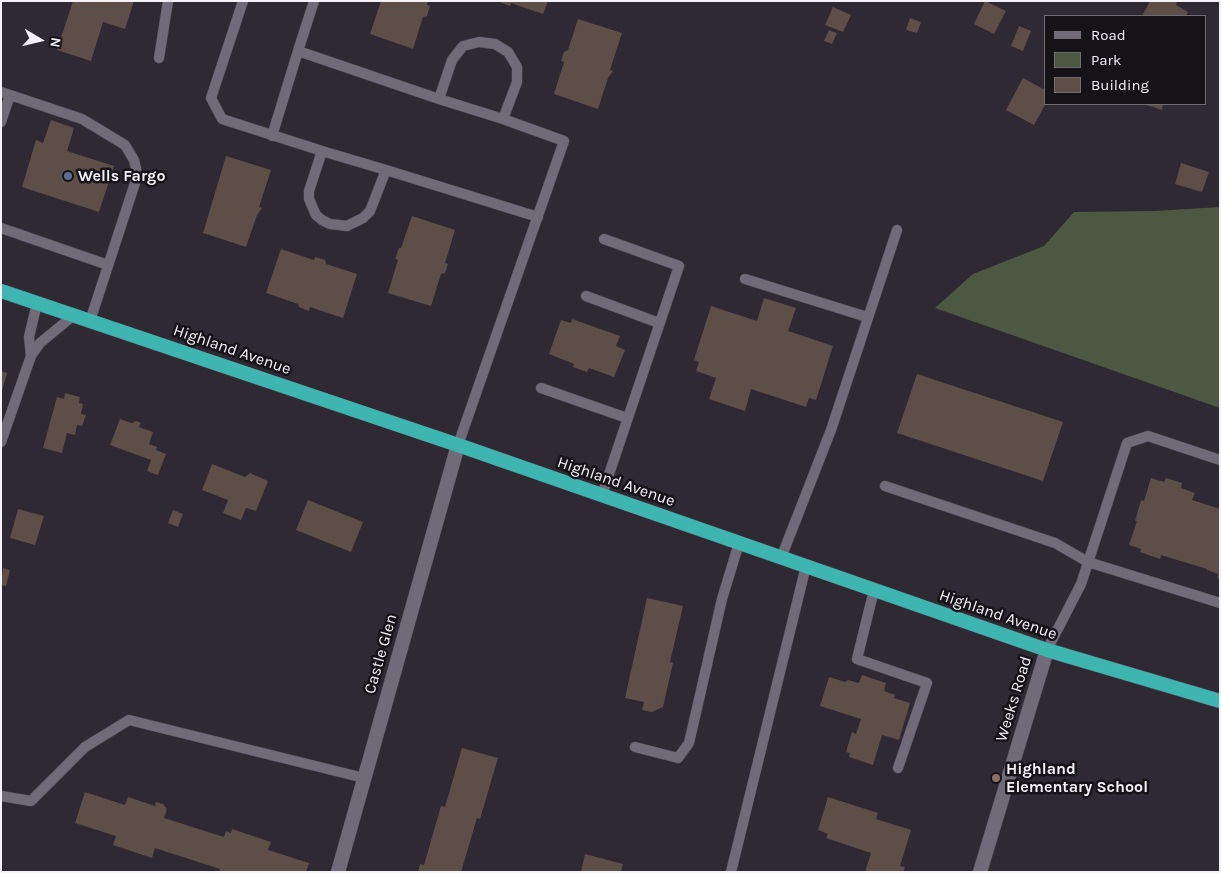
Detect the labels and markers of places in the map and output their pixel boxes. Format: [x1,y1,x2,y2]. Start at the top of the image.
place label: Wells Fargo [78,166,165,186]
marker: Wells Fargo [62,170,74,182]
place label: Highland Elementary School [1006,759,1148,797]
marker: Highland Elementary School [990,772,1002,784]

